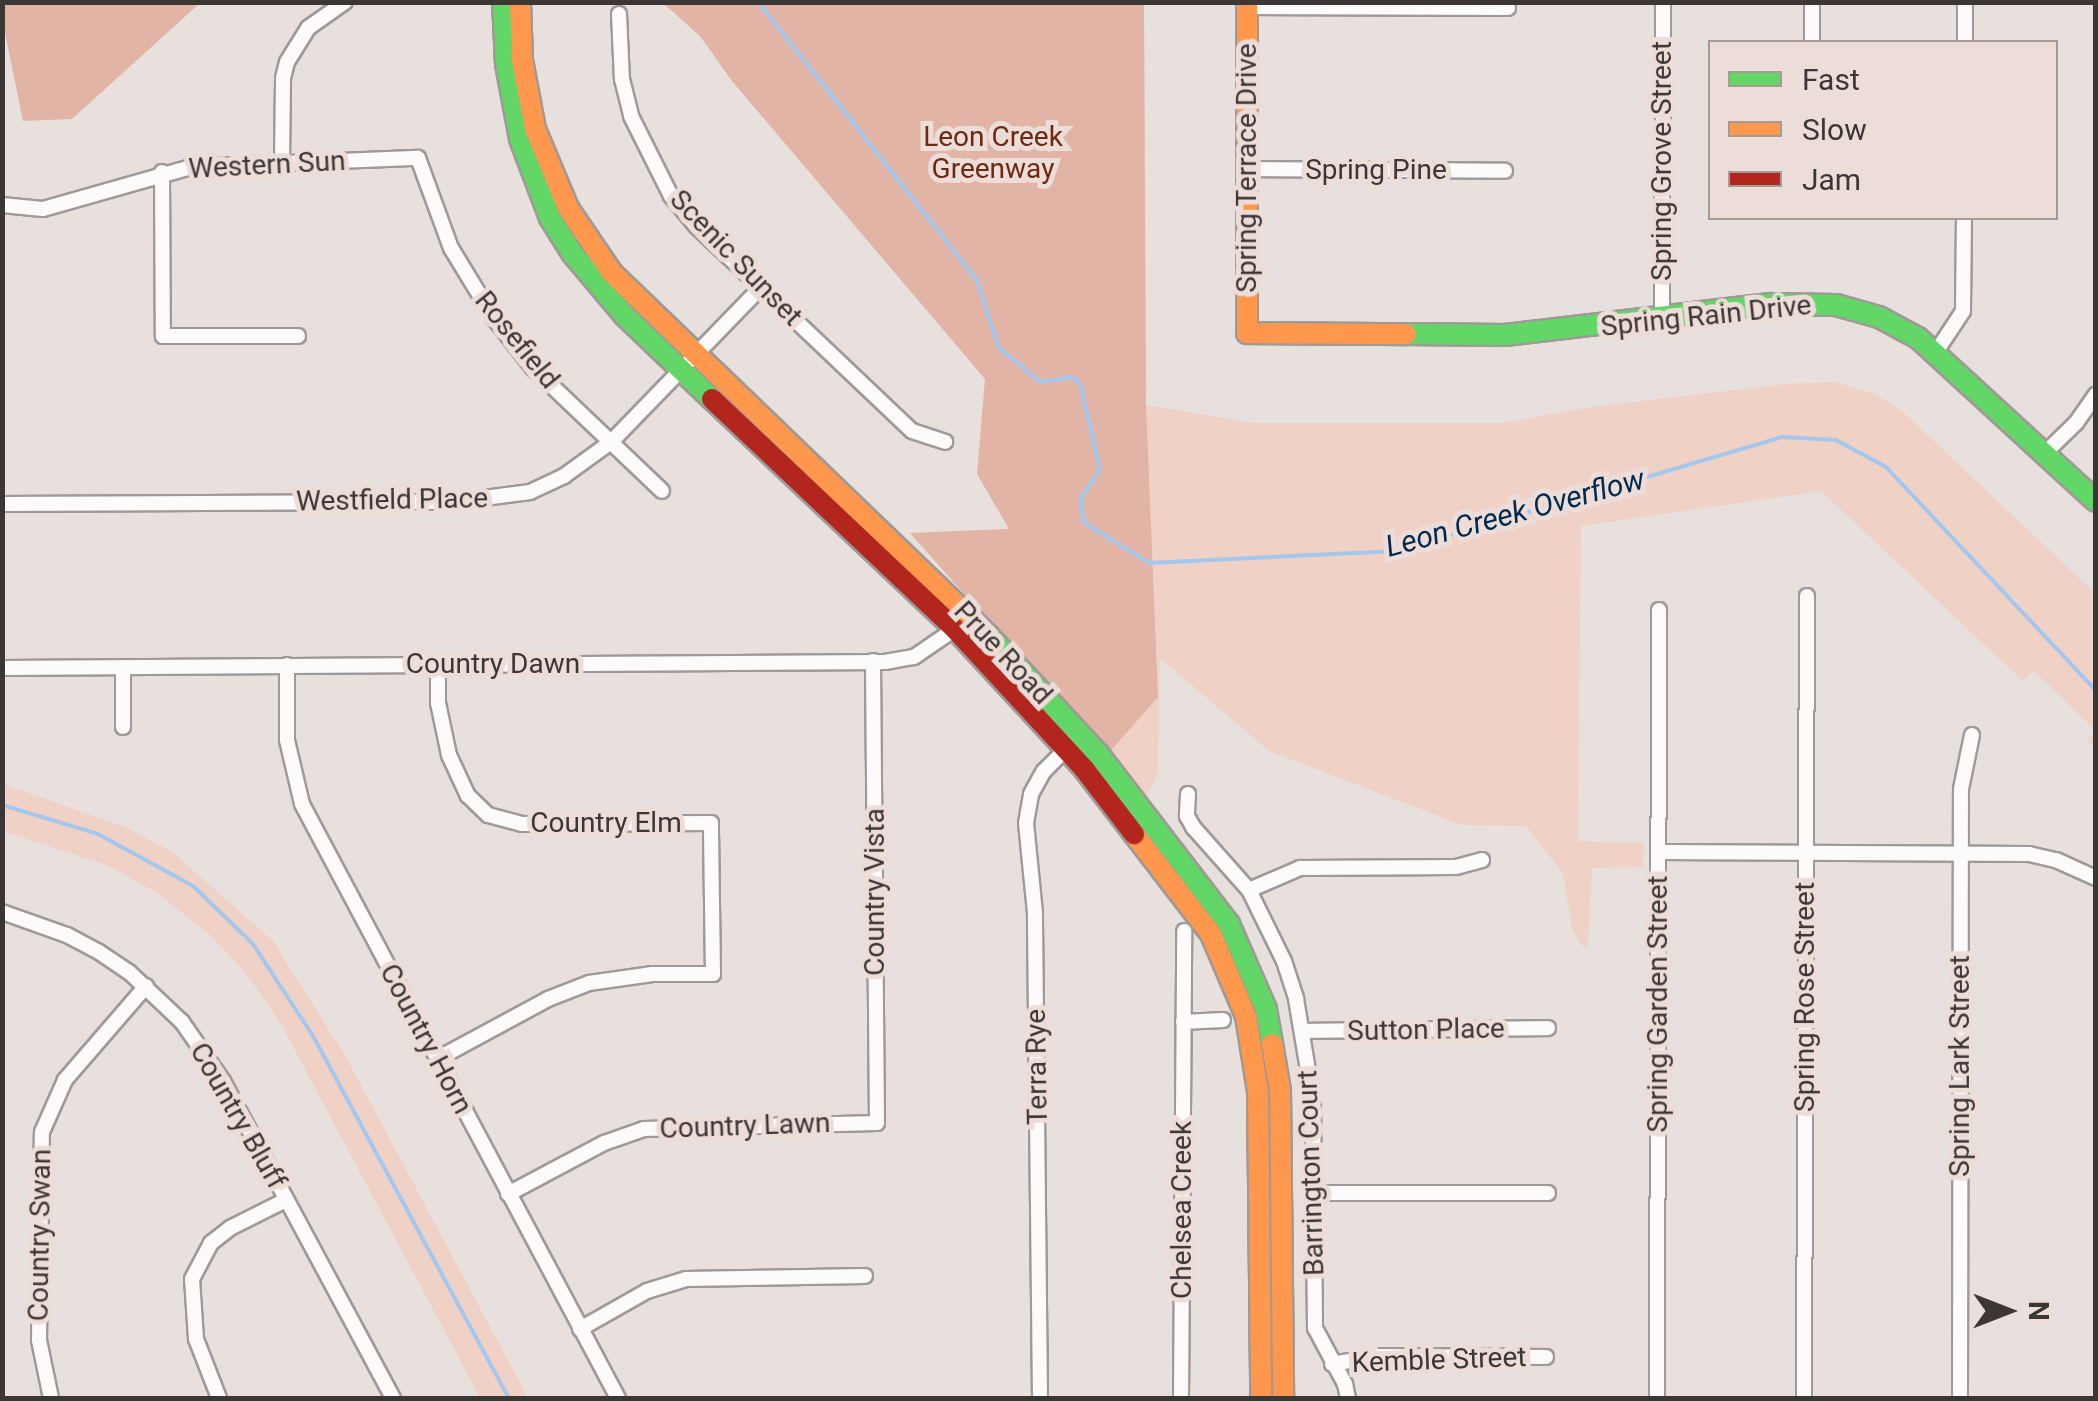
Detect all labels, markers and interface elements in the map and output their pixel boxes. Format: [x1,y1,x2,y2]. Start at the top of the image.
legend [1708,40,2058,220]
street label: Spring Grove Street [1645,41,1679,281]
street label: Spring Terrace Drive [1230,43,1264,293]
text: Fast [1802,62,1860,97]
text: Slow [1802,112,1867,147]
park label: Leon Creek Greenway [923,120,1063,186]
street label: Western Sun [188,144,346,186]
street label: Spring Pine [1305,153,1447,187]
text: Jam [1802,162,1861,197]
street label: Scenic Sunset [663,183,809,333]
street label: Rosefield [468,285,566,395]
street label: Spring Rain Drive [1599,288,1813,344]
water label: Leon Creek Overflow [1381,461,1649,565]
street label: Westfield Place [296,482,488,518]
street label: Prue Road [947,595,1059,711]
street label: Country Dawn [406,647,580,681]
street label: Country Elm [530,806,682,840]
street label: Country Vista [858,808,892,976]
street label: Spring Garden Street [1641,875,1675,1133]
street label: Spring Rose Street [1788,882,1822,1112]
street label: Spring Lark Street [1943,955,1977,1177]
street label: Country Horn [372,958,480,1120]
street label: Terra Rye [1019,1009,1055,1125]
street label: Sutton Place [1347,1012,1505,1048]
street label: Country Bluff [183,1037,293,1195]
street label: Barrington Court [1291,1070,1331,1276]
street label: Country Lawn [659,1106,831,1146]
street label: Chelsea Creek [1165,1121,1199,1299]
street label: Country Swan [22,1148,58,1322]
north arrow [1958,1261,2058,1361]
text: N [2022,1301,2055,1321]
street label: Kemble Street [1351,1340,1527,1380]

